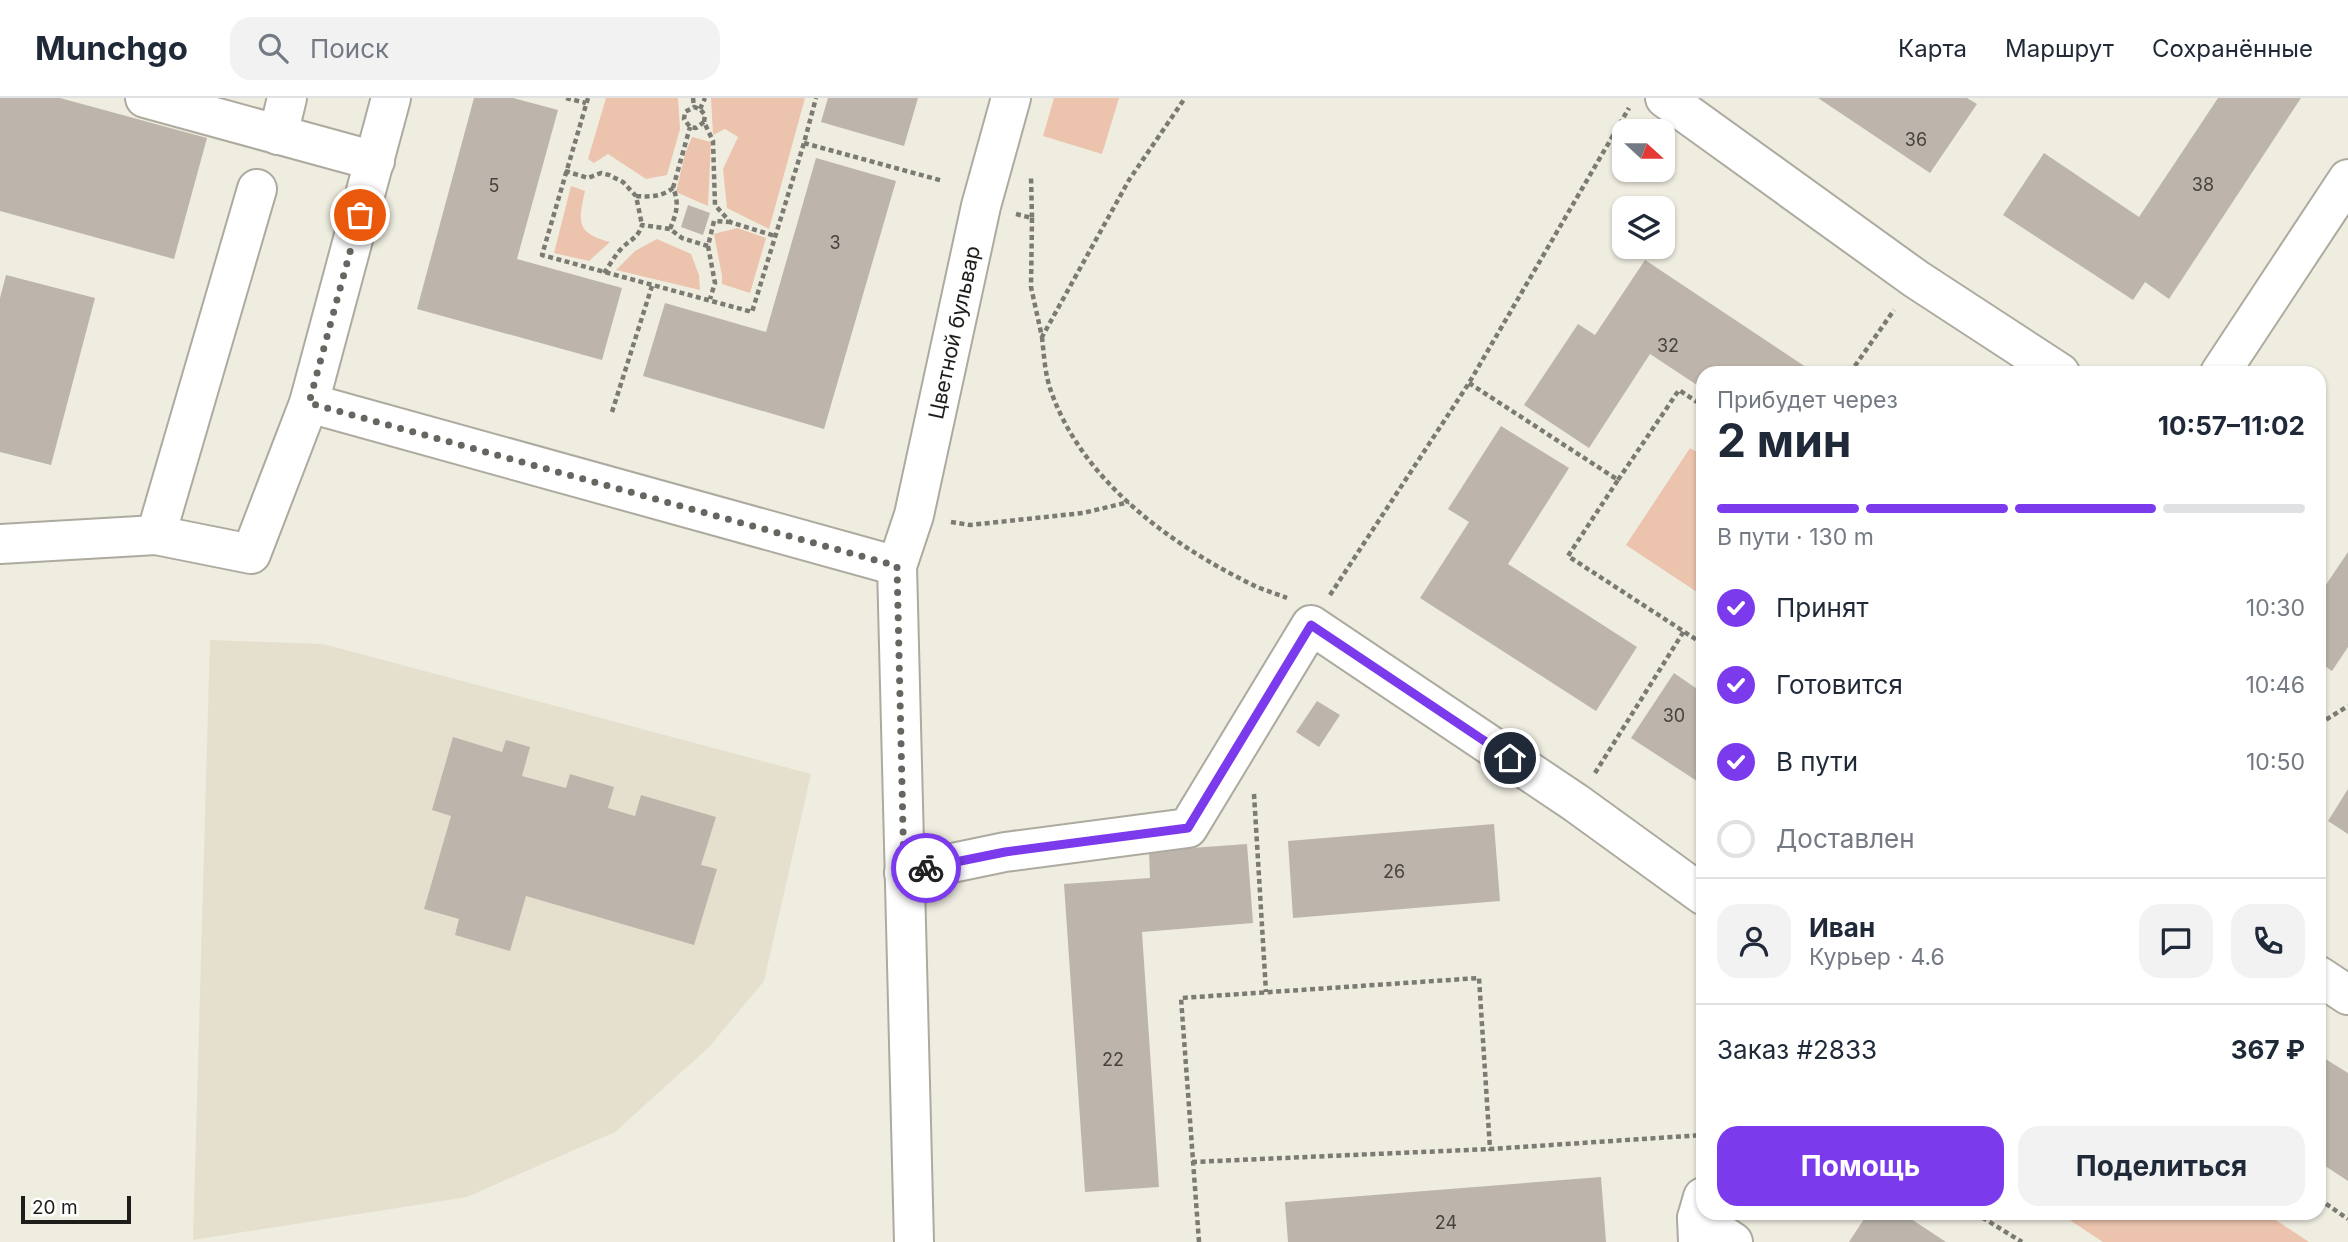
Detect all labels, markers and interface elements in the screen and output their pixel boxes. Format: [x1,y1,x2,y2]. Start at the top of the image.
search box [230,17,720,80]
text: Munchgo [35,28,188,68]
icon: search [254,29,292,67]
text: Поиск [310,33,389,64]
text: Карта [1898,34,1967,63]
text: Маршрут [2005,34,2114,63]
text: Сохранённые [2152,34,2313,63]
north arrow [1612,119,1675,182]
map controls [1612,119,1675,259]
house number: 36 [1905,129,1927,150]
house number: 38 [2192,174,2214,195]
house number: 5 [489,175,499,196]
pin [330,185,390,245]
icon: bag [341,196,379,234]
button: layers [1612,196,1675,259]
house number: 3 [829,232,841,253]
street label: Цветной бульвар [923,243,985,421]
house number: 32 [1657,335,1679,356]
text: Прибудет через [1717,386,1898,414]
text: 10:57–11:02 [2158,410,2305,441]
text: 2 мин [1717,412,1852,468]
text: В пути · 130 m [1717,523,1874,551]
icon: check [1717,589,1755,627]
text: Принят [1776,592,1869,623]
text: 10:30 [2246,594,2305,622]
icon: check [1717,666,1755,704]
text: Готовится [1776,669,1903,700]
text: 10:46 [2245,671,2305,699]
house number: 30 [1663,705,1685,726]
pin [1480,728,1540,788]
icon: home [1491,739,1529,777]
icon: check [1717,743,1755,781]
text: В пути [1776,746,1858,777]
text: 10:50 [2246,748,2305,776]
text: Доставлен [1776,823,1915,854]
courier [891,833,961,903]
icon: bike [907,849,945,887]
house number: 26 [1383,861,1405,882]
button: person [1717,904,1791,978]
button: chat [2139,904,2213,978]
button: phone [2231,904,2305,978]
text: Иван [1809,912,1875,943]
text: Курьер · 4.6 [1809,943,1945,971]
text: Заказ #2833 [1717,1034,1877,1065]
text: 367 ₽ [2231,1034,2305,1065]
house number: 22 [1102,1049,1124,1070]
button: Помощь [1717,1126,2004,1206]
button: Поделиться [2018,1126,2305,1206]
scale bar [21,1193,131,1225]
text: 20 m [32,1196,78,1219]
house number: 24 [1435,1212,1457,1233]

